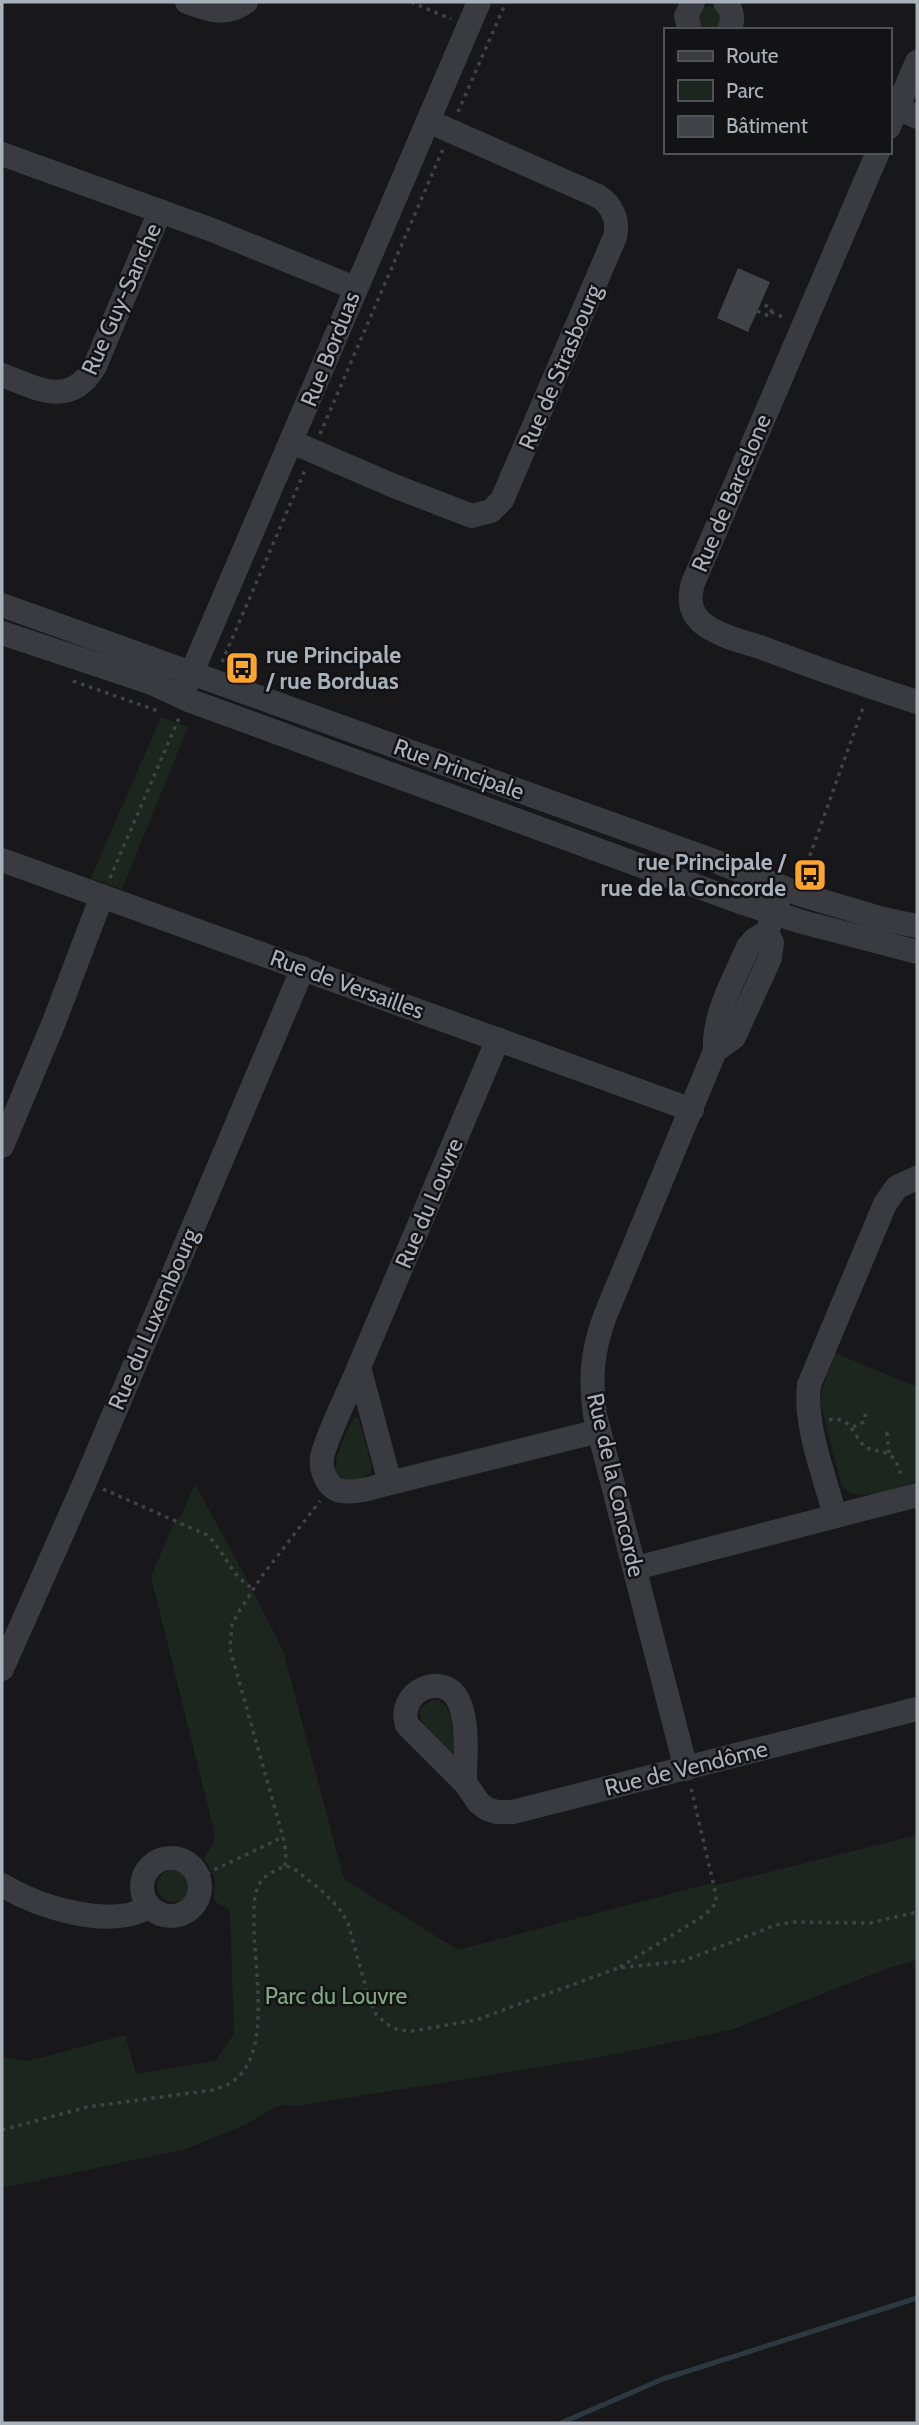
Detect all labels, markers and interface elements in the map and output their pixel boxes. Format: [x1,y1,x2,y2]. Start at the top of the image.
legend [664,28,891,154]
text: Route [726,43,779,68]
text: Parc [726,78,764,103]
text: Bâtiment [726,113,808,138]
street label: Rue Guy-Sanche [75,219,167,379]
street label: Rue de Strasbourg [513,280,608,454]
street label: Rue Borduas [294,288,366,410]
street label: Rue de Barcelone [685,410,777,576]
place label: rue Principale / rue Borduas [265,641,401,695]
bus stop icon: rue Principale / rue Borduas [223,649,261,687]
street label: Rue Principale [390,732,528,806]
place label: rue Principale / rue de la Concorde [600,848,787,902]
bus stop icon: rue Principale / rue de la Concorde [791,856,829,894]
street label: Rue de Versailles [266,943,428,1025]
street label: Rue du Louvre [389,1134,469,1272]
street label: Rue du Luxembourg [102,1224,204,1414]
street label: Rue de la Concorde [581,1390,651,1580]
street label: Rue de Vendôme [602,1734,771,1802]
park label: Parc du Louvre [265,1982,407,2010]

